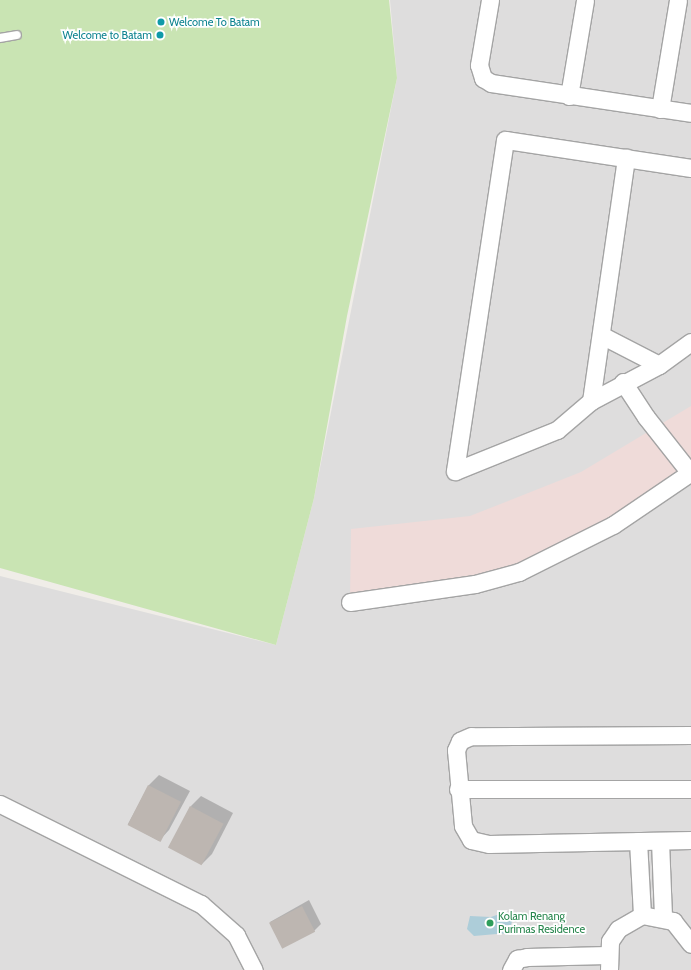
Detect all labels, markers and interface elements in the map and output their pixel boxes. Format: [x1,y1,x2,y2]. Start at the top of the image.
place label: Welcome To Batam [169,15,260,29]
marker: Welcome To Batam [156,17,166,27]
place label: Welcome to Batam [63,28,152,42]
marker: Welcome to Batam [155,30,165,40]
place label: Kolam Renang Purimas Residence [498,910,585,936]
marker: Kolam Renang Purimas Residence [485,918,495,928]

